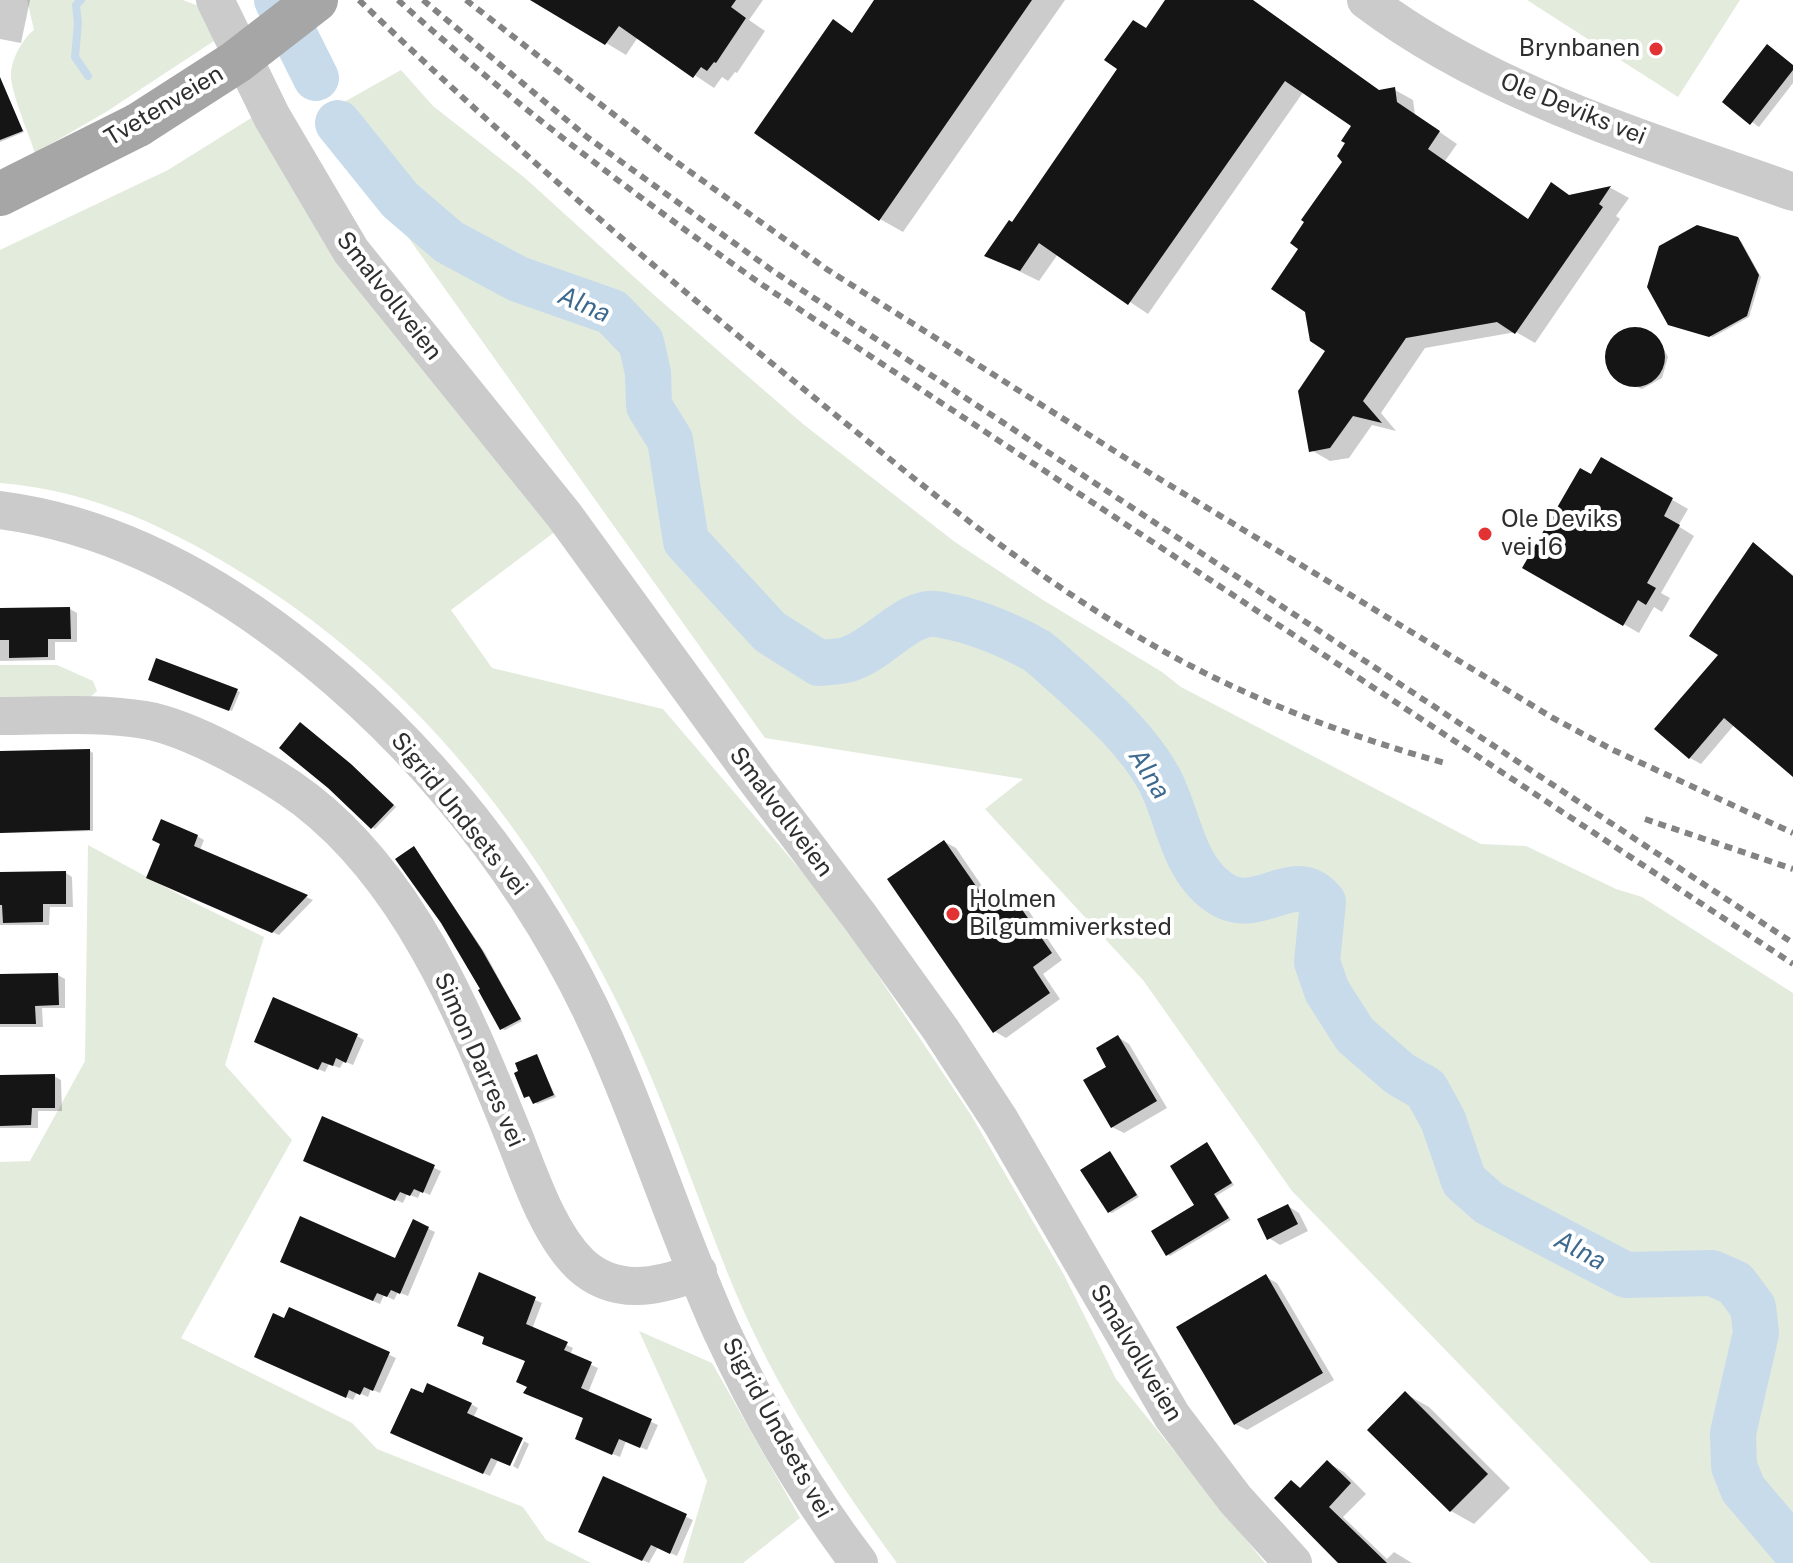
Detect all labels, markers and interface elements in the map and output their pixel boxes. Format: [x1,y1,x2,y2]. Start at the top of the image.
place label: Brynbanen [1519,35,1640,63]
marker: Brynbanen [1647,40,1665,58]
street label: Tvetenveien [100,59,228,153]
street label: Ole Deviks vei [1496,67,1650,151]
street label: Smalvollveien [330,226,448,366]
water label: Alna [553,280,615,330]
place label: Ole Deviks vei 16 [1501,506,1618,562]
marker: Ole Deviks vei 16 [1476,525,1494,543]
street label: Sigrid Undsets vei [384,727,534,901]
street label: Smalvollveien [723,742,839,882]
water label: Alna [1122,743,1176,805]
place label: Holmen Bilgummiverksted [969,886,1172,942]
marker: Holmen Bilgummiverksted [944,905,962,923]
street label: Simon Darres vei [428,968,530,1152]
water label: Alna [1549,1225,1611,1277]
street label: Smalvollveien [1084,1279,1188,1427]
street label: Sigrid Undsets vei [716,1333,838,1523]

